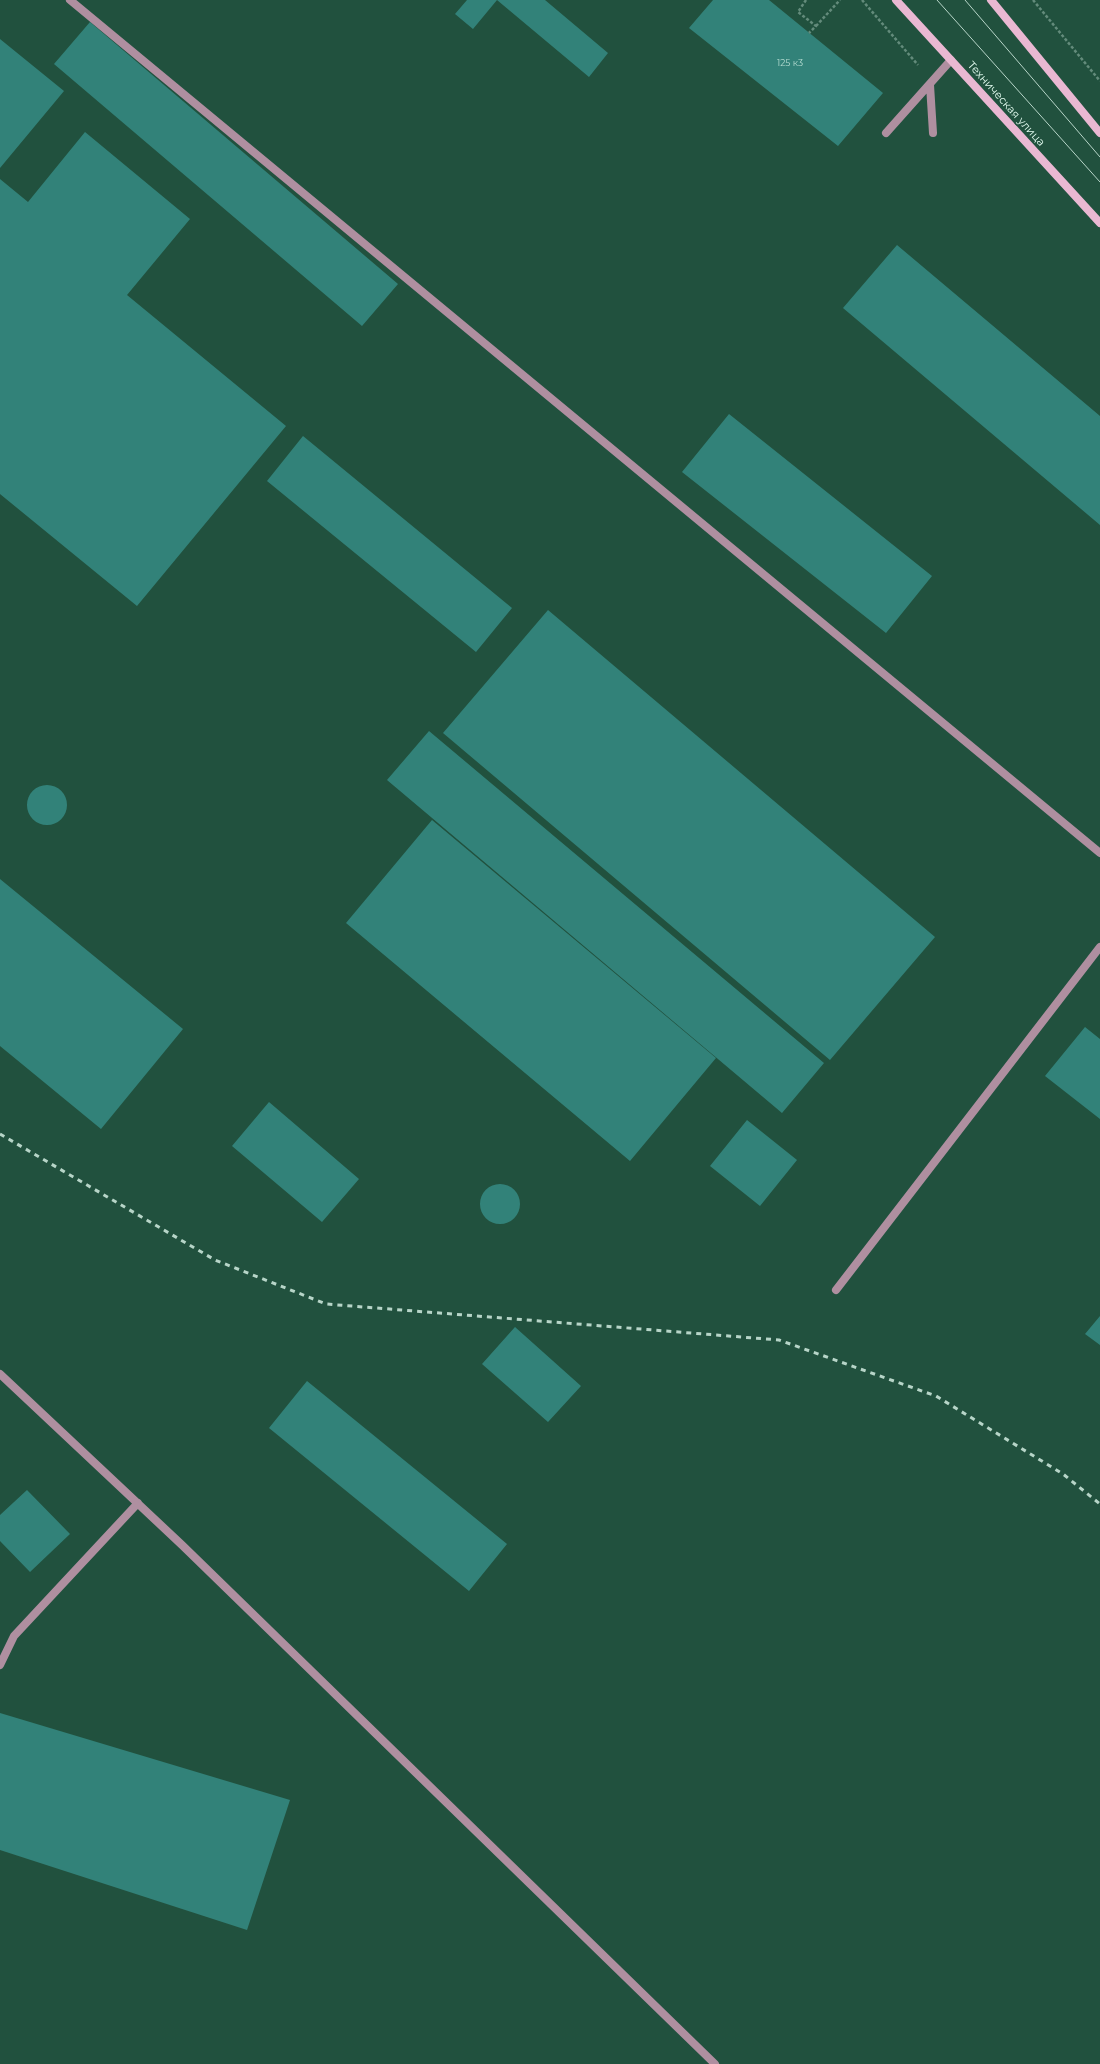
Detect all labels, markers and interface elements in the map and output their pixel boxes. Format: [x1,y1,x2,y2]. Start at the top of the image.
house number: 125 к3 [777,58,803,68]
street label: Техническая улица [964,59,1048,149]

